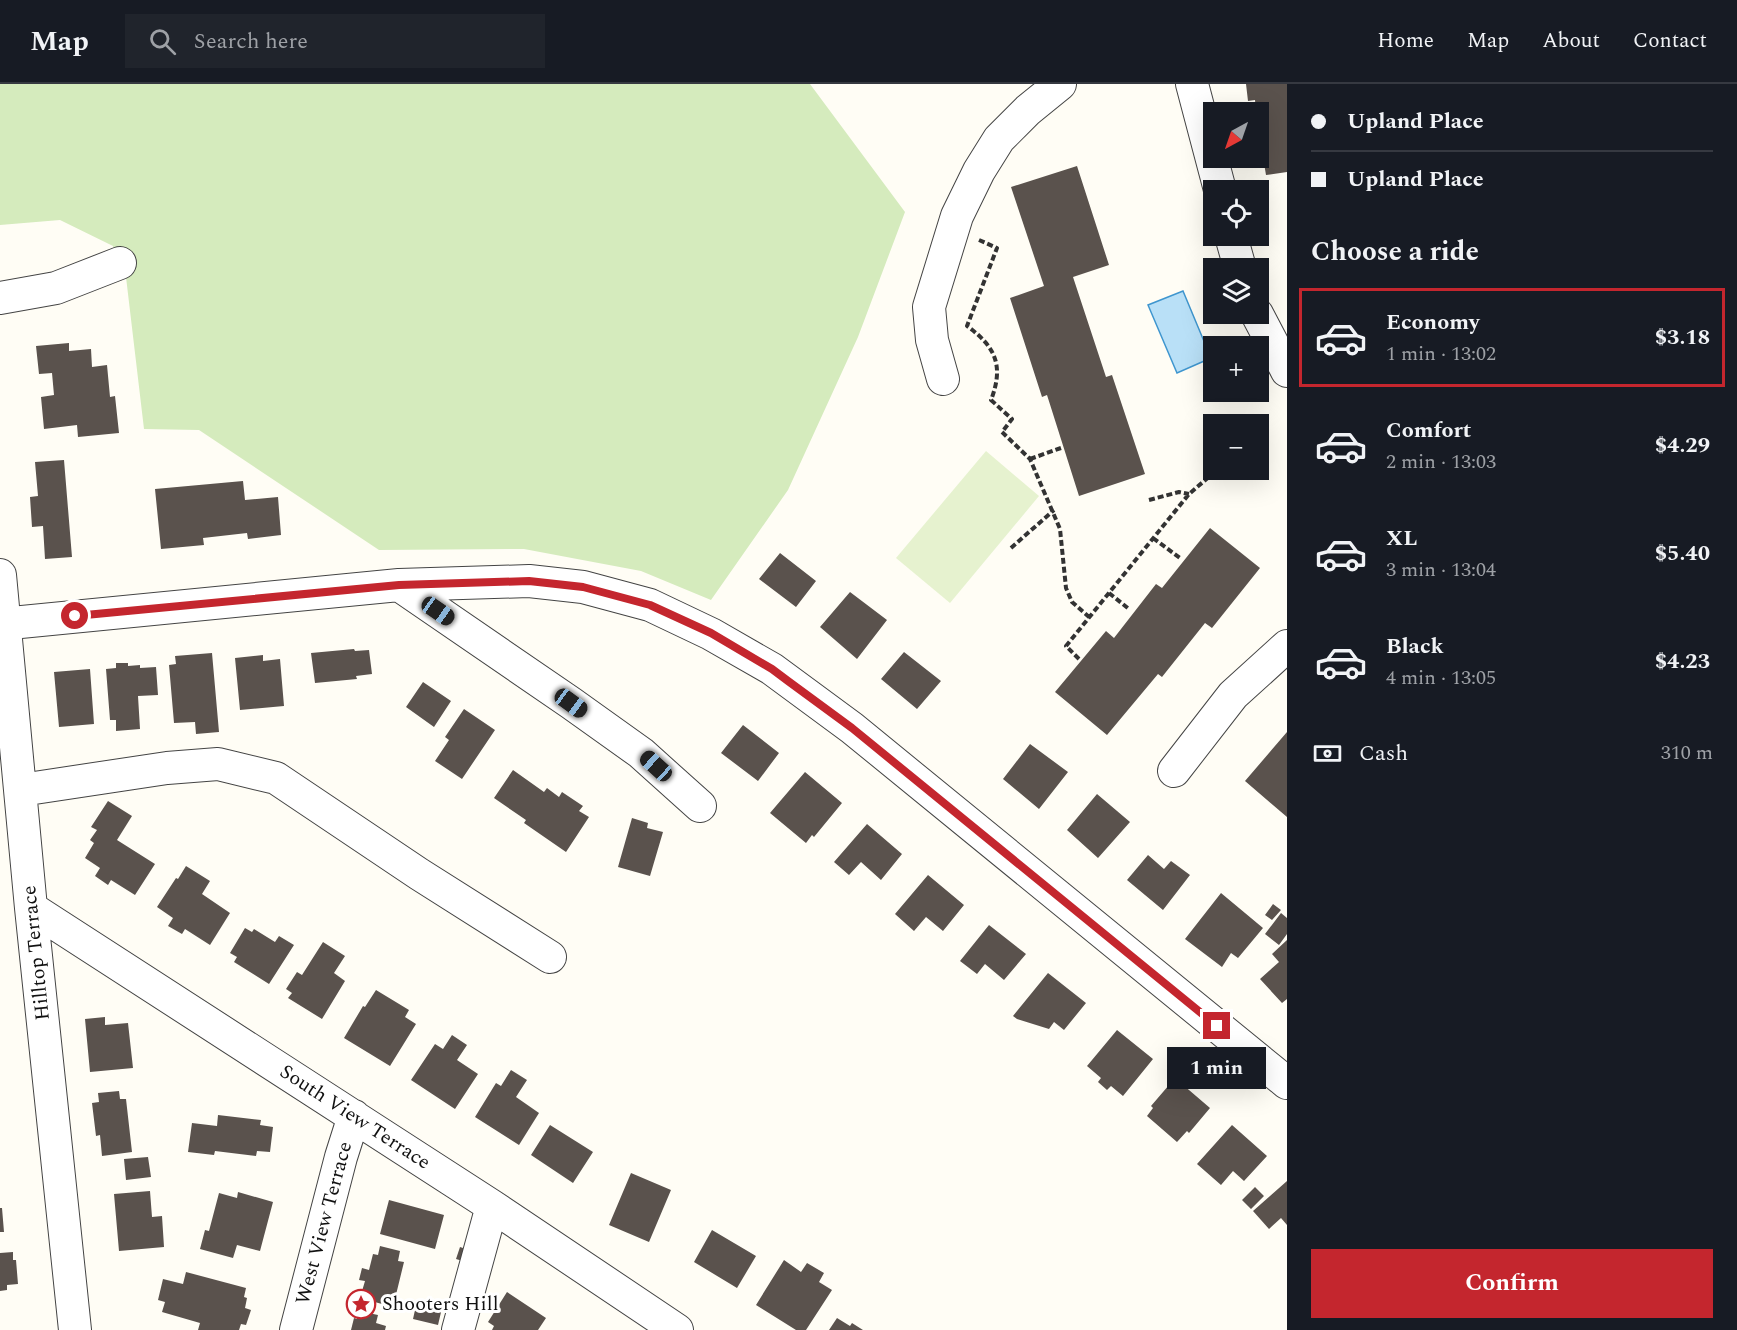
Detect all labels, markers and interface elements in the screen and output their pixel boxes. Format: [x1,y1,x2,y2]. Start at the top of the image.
search box [125,14,545,68]
text: Map [30,20,89,63]
icon: search [146,25,179,58]
text: Search here [194,25,308,58]
text: Home [1377,25,1434,57]
text: Map [1467,25,1509,57]
text: About [1542,25,1600,57]
text: Contact [1633,25,1707,57]
north arrow [1203,102,1269,168]
map controls [1203,102,1269,480]
text: Upland Place [1347,105,1484,138]
text: Upland Place [1347,163,1484,196]
button: locate [1203,180,1269,246]
text: Choose a ride [1311,231,1479,273]
button: layers [1203,258,1269,324]
text: Economy [1386,306,1479,339]
icon: car [1314,311,1368,365]
text: $3.18 [1655,321,1710,354]
button: + [1203,336,1269,402]
text: 1 min · 13:02 [1386,339,1496,369]
button: − [1203,414,1269,480]
text: Comfort [1386,414,1471,447]
icon: car [1314,419,1368,473]
text: $4.29 [1655,429,1710,462]
text: 2 min · 13:03 [1386,447,1496,477]
text: XL [1386,522,1417,555]
icon: car [1314,527,1368,581]
text: $5.40 [1655,537,1710,570]
text: 3 min · 13:04 [1386,555,1496,585]
car [418,593,458,629]
route start [61,602,88,629]
text: Black [1386,630,1444,663]
icon: car [1314,635,1368,689]
text: $4.23 [1655,645,1710,678]
text: 4 min · 13:05 [1386,663,1496,693]
car [551,685,591,721]
icon: cash [1311,737,1344,770]
text: Cash [1359,737,1408,770]
text: 310 m [1661,738,1713,768]
car [637,747,675,785]
street label: Hilltop Terrace [14,884,58,1022]
route end [1203,1012,1230,1039]
callout: 1 min [1168,1047,1266,1089]
text: 1 min [1190,1053,1243,1083]
street label: South View Terrace [274,1057,436,1177]
street label: West View Terrace [288,1138,360,1308]
button: Confirm [1311,1249,1713,1318]
place icon: Shooters Hill [345,1288,377,1320]
place label: Shooters Hill [382,1289,499,1319]

